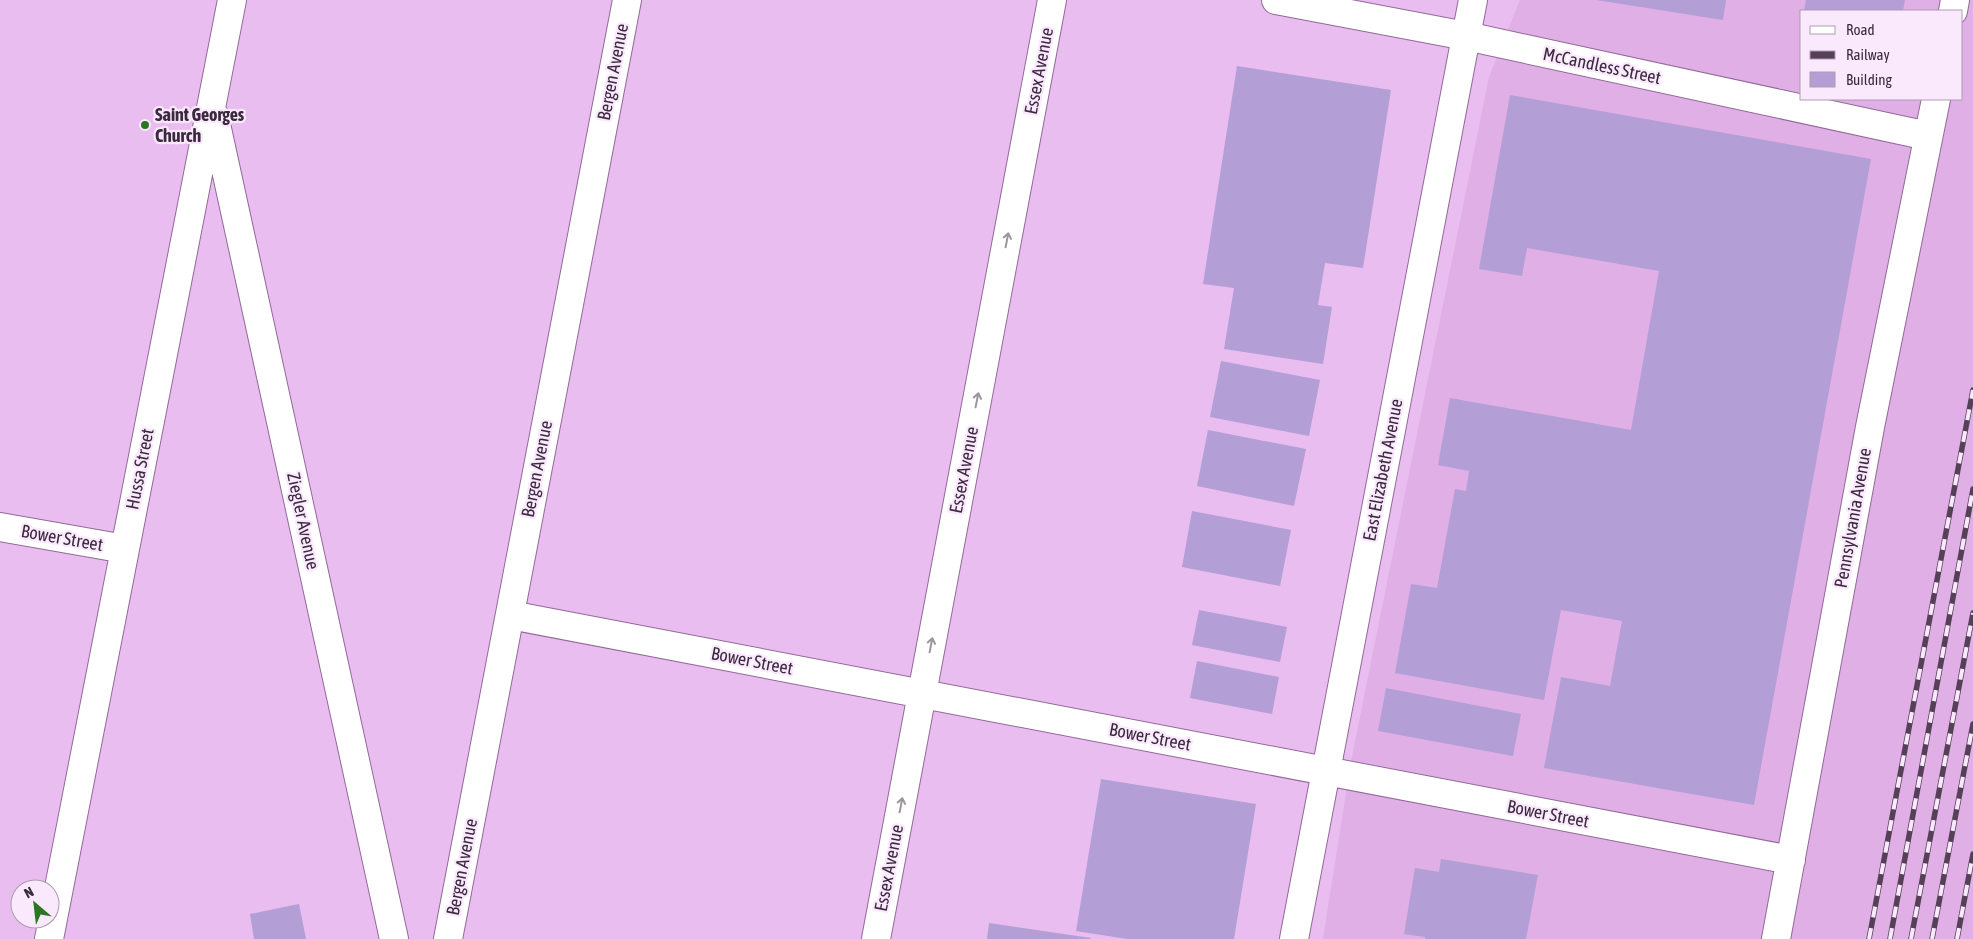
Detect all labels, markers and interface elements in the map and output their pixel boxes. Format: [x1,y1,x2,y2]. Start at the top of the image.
legend [1800,10,1963,100]
text: Road [1846,21,1875,38]
street label: Bergen Avenue [593,22,632,122]
street label: Essex Avenue [1020,26,1057,116]
street label: McCandless Street [1541,43,1663,88]
text: Railway [1846,46,1890,63]
text: Building [1846,71,1892,88]
place label: Saint Georges Church [155,104,245,146]
marker: Saint Georges Church [139,119,151,131]
one-way arrow [1003,232,1012,248]
one-way arrow [973,392,982,408]
street label: East Elizabeth Avenue [1358,397,1407,543]
street label: Bergen Avenue [517,419,556,519]
street label: Essex Avenue [945,425,982,515]
street label: Hussa Street [121,427,158,511]
street label: Pennsylvania Avenue [1830,446,1875,590]
street label: Ziegler Avenue [283,471,324,571]
street label: Bower Street [19,520,105,555]
one-way arrow [926,638,936,654]
street label: Bower Street [709,642,795,679]
street label: Bower Street [1107,718,1193,755]
street label: Bower Street [1505,795,1591,832]
one-way arrow [897,797,906,813]
street label: Bergen Avenue [442,817,481,917]
street label: Essex Avenue [870,823,907,913]
north arrow [10,879,60,929]
text: N [21,884,36,902]

